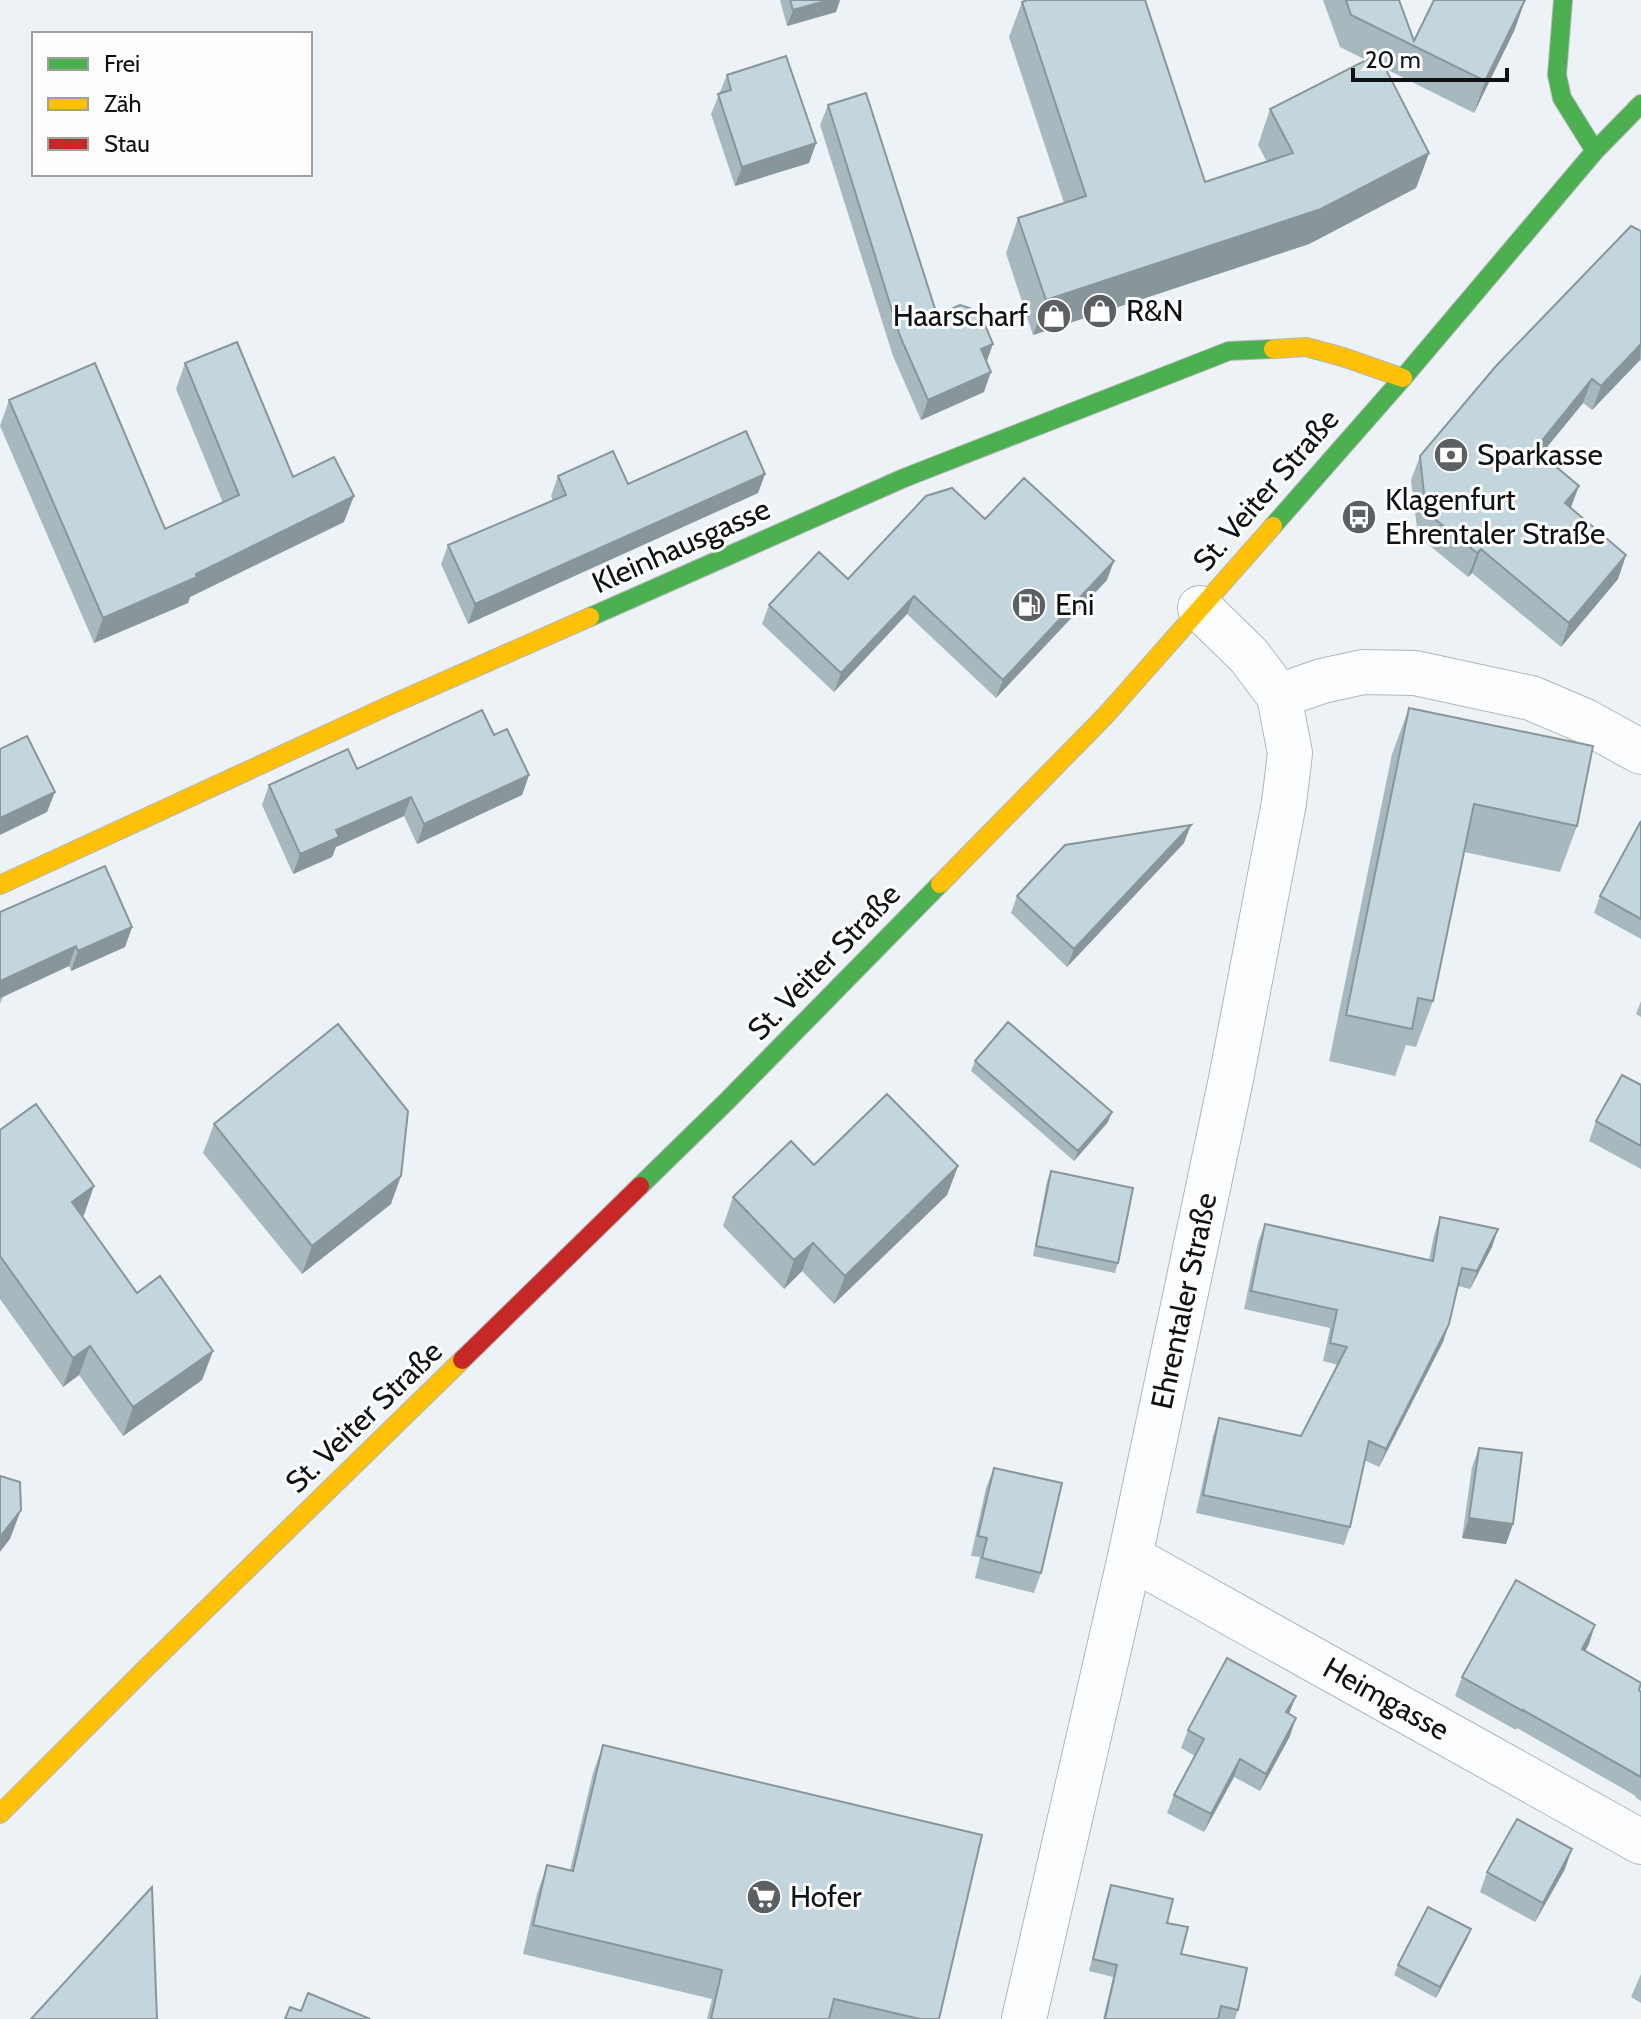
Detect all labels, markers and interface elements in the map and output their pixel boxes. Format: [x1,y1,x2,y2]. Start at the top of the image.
legend [32,32,312,176]
scale bar [1353,32,1507,82]
text: 20 m [1365,45,1421,74]
text: Frei [104,49,140,78]
text: Zäh [104,89,141,118]
text: Stau [104,129,150,158]
shop icon: R&N [1081,292,1119,330]
place label: R&N [1126,292,1184,329]
place label: Haarscharf [893,297,1028,334]
shop icon: Haarscharf [1035,297,1073,335]
street label: St. Veiter Straße [1185,401,1346,579]
bank icon: Sparkasse [1432,436,1470,474]
place label: Sparkasse [1477,436,1603,473]
place label: Klagenfurt Ehrentaler Straße [1385,481,1605,552]
street label: Kleinhausgasse [586,490,775,601]
bus stop icon: Klagenfurt Ehrentaler Straße [1340,498,1378,536]
fuel station icon: Eni [1010,586,1048,624]
place label: Eni [1055,586,1094,623]
street label: St. Veiter Straße [740,876,908,1048]
street label: Ehrentaler Straße [1143,1189,1225,1412]
street label: St. Veiter Straße [278,1333,450,1501]
street label: Heimgasse [1317,1649,1456,1748]
supermarket icon: Hofer [745,1878,783,1916]
place label: Hofer [790,1878,862,1915]

